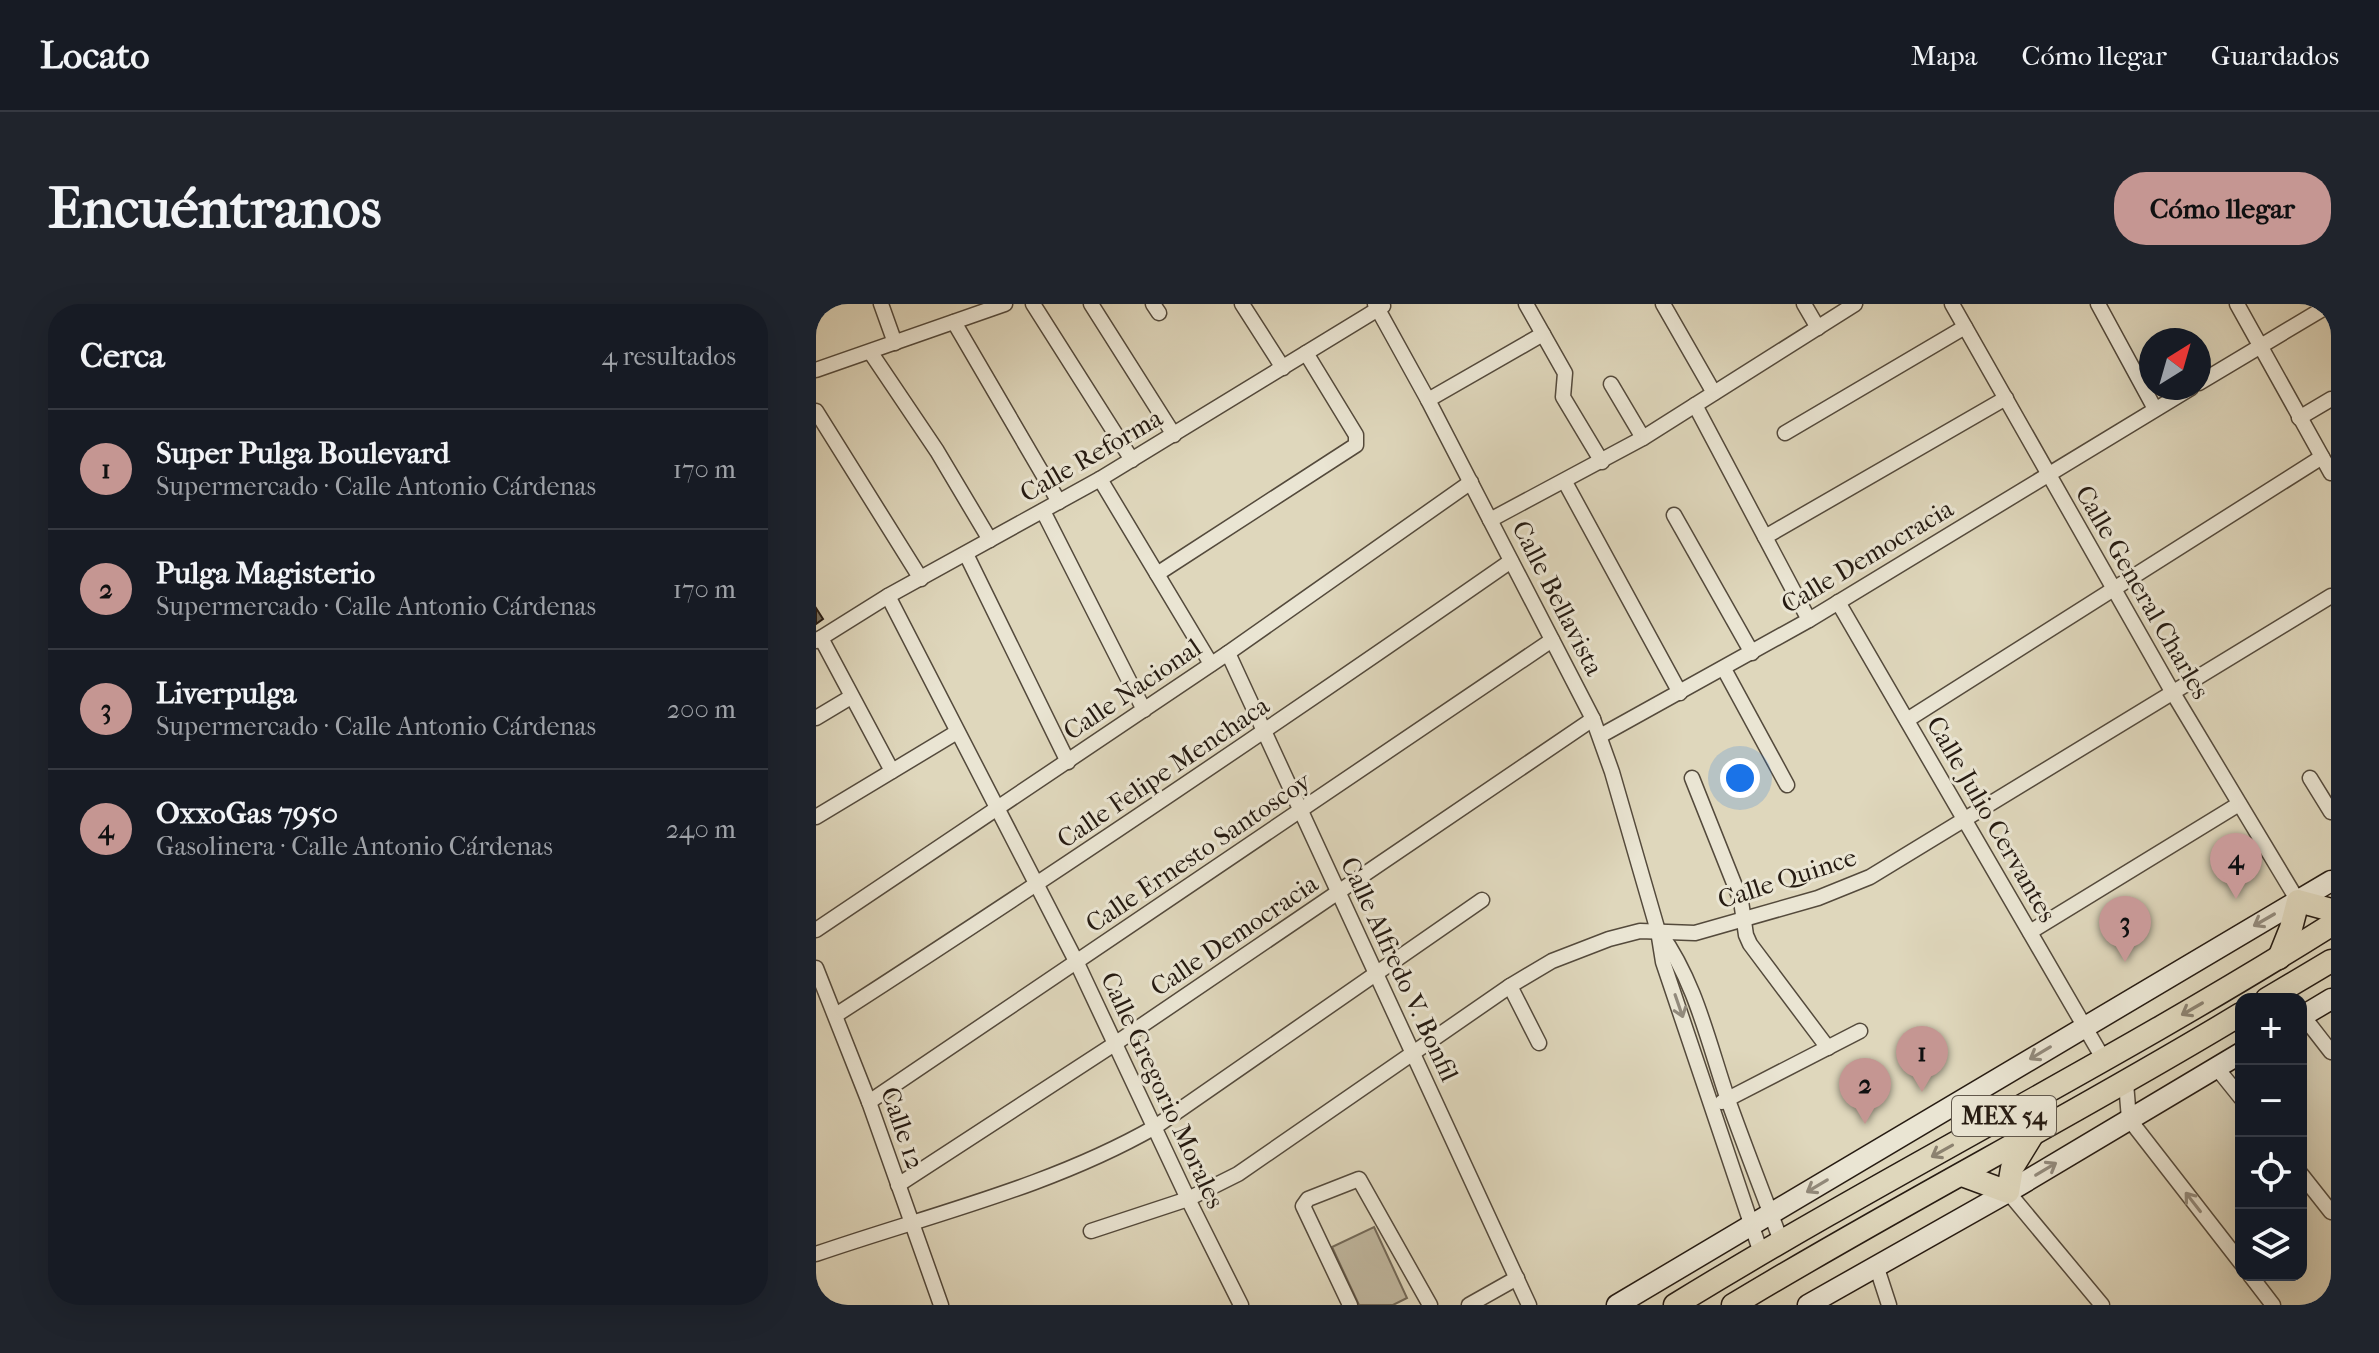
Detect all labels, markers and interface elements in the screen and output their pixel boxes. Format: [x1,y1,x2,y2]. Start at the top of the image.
text: Locato [40,33,150,78]
text: Mapa [1911,39,1978,72]
text: Cómo llegar [2022,39,2167,72]
text: Guardados [2211,39,2339,72]
button: Cómo llegar [2114,172,2331,245]
text: Encuéntranos [48,176,381,241]
north arrow [2139,328,2211,400]
text: Cerca [80,336,165,376]
text: 4 resultados [602,341,736,372]
street label: Calle Reforma [1014,402,1169,509]
text: Super Pulga Boulevard [156,436,450,471]
text: 1 [101,454,111,485]
text: 170 m [673,454,736,485]
text: Supermercado · Calle Antonio Cárdenas [156,471,596,502]
street label: Calle General Charles [2069,480,2216,705]
street label: Calle Democracia [1776,492,1960,620]
street label: Calle Bellavista [1505,516,1610,682]
text: Pulga Magisterio [156,556,375,591]
text: 2 [99,574,113,605]
text: 170 m [673,574,736,605]
text: Supermercado · Calle Antonio Cárdenas [156,591,596,622]
street label: Calle Nacional [1057,632,1207,747]
text: Liverpulga [156,676,296,711]
street label: Calle Felipe Menchaca [1051,689,1276,855]
text: 3 [101,694,111,725]
text: 200 m [667,694,736,725]
text: Supermercado · Calle Antonio Cárdenas [156,711,596,742]
street label: Calle Julio Cervantes [1920,711,2063,928]
your location [1720,758,1760,798]
street label: Calle Ernesto Santoscoy [1080,765,1318,939]
text: OxxoGas 7950 [156,796,338,831]
text: 4 [98,814,114,845]
text: 240 m [666,814,736,845]
text: Gasolinera · Calle Antonio Cárdenas [156,831,553,862]
pin: 4 [2210,833,2262,899]
street label: Calle Quince [1714,841,1861,915]
street label: Calle Alfredo V. Bonfil [1334,852,1465,1086]
street label: Calle Democracia [1145,867,1325,1003]
pin: 3 [2099,896,2151,962]
one-way arrow [2253,912,2276,928]
street label: Calle Gregorio Morales [1094,967,1231,1213]
one-way arrow [1672,993,1687,1018]
map controls [2235,993,2307,1281]
button: + [2235,993,2307,1065]
one-way arrow [2181,1001,2204,1017]
pin: 1 [1896,1026,1948,1092]
one-way arrow [2029,1045,2052,1061]
pin: 2 [1839,1058,1891,1124]
button: − [2235,1065,2307,1137]
street label: Calle 12 [874,1083,931,1173]
road number: MEX 54 [1952,1096,2056,1136]
button: locate [2235,1137,2307,1209]
one-way arrow [1930,1144,1954,1159]
one-way arrow [2034,1161,2057,1177]
one-way arrow [1806,1178,1829,1194]
one-way arrow [2185,1191,2202,1213]
button: layers [2235,1209,2307,1281]

